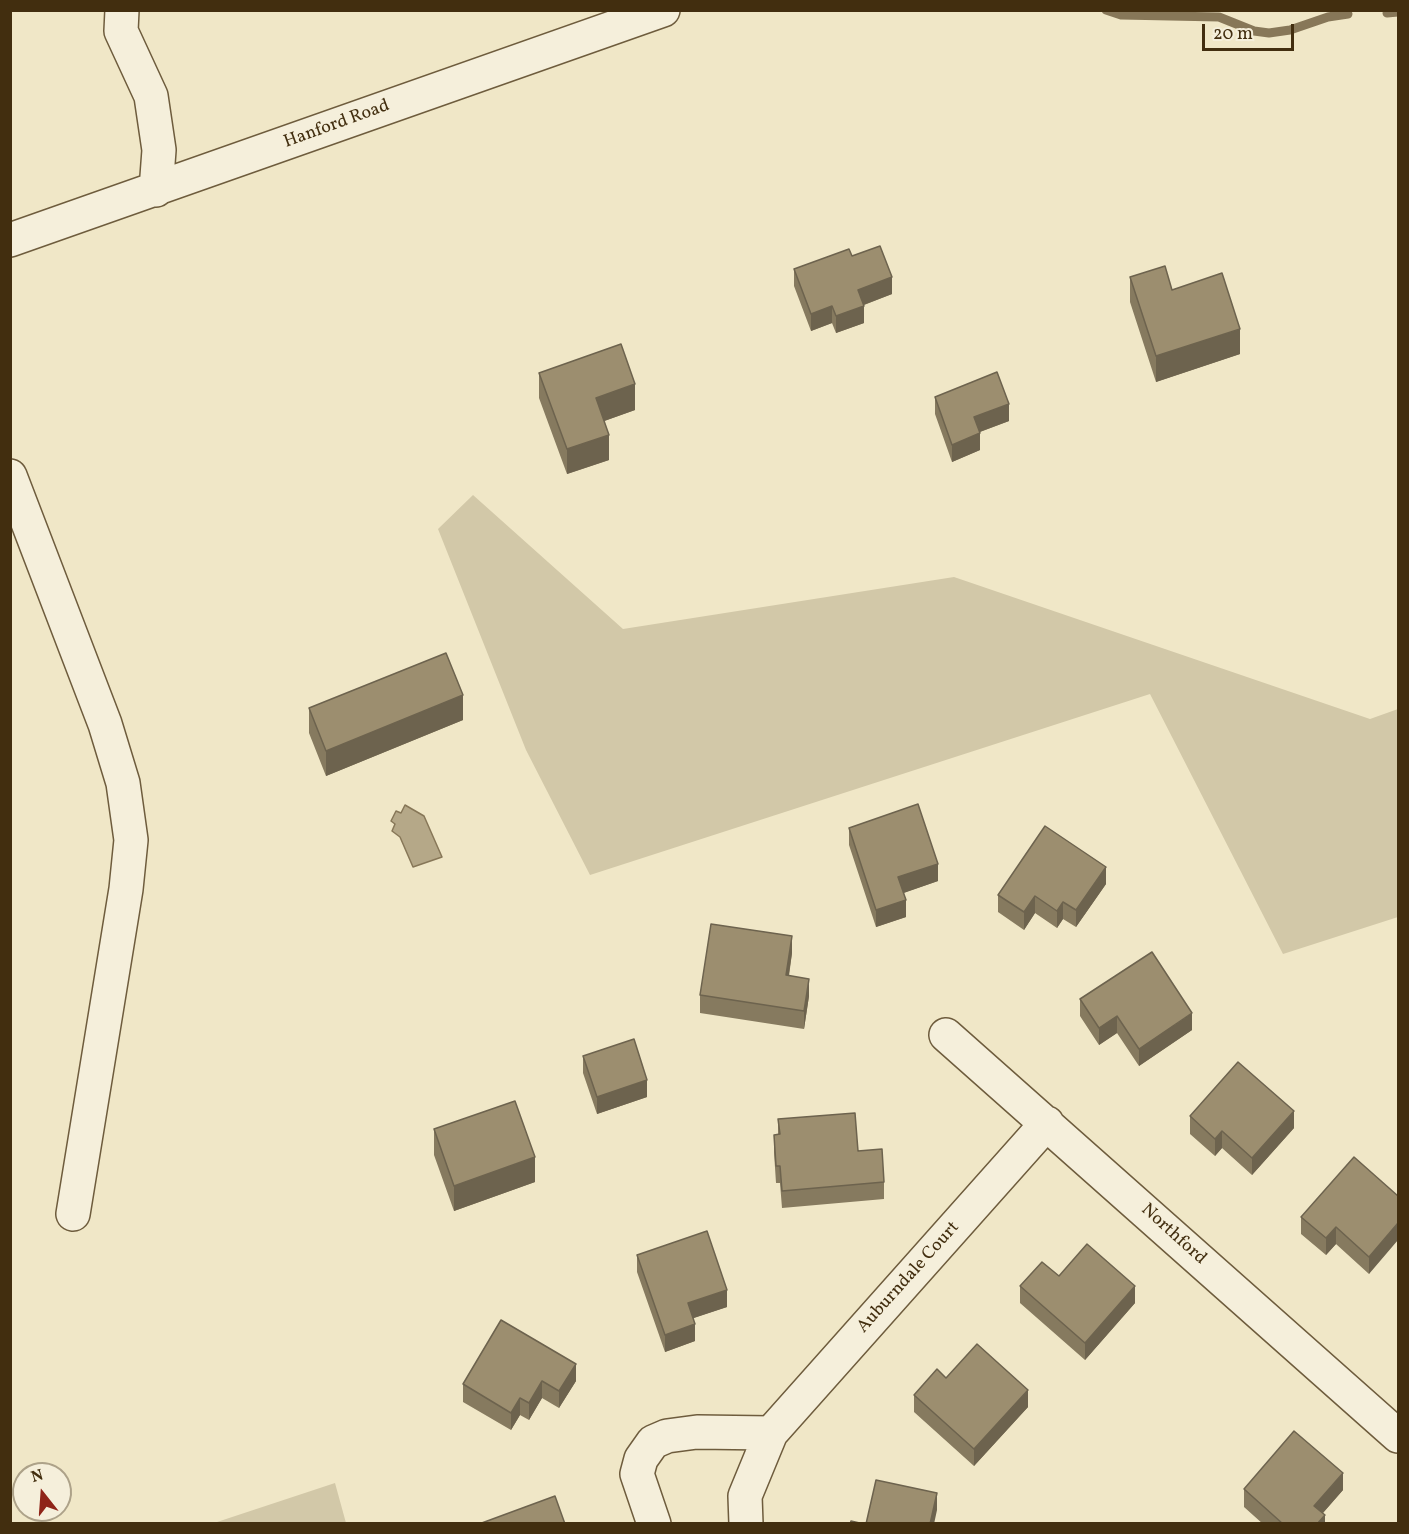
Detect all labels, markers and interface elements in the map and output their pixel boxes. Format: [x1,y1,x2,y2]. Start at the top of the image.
scale bar [1205,12,1296,50]
text: 20 m [1213,22,1253,47]
street label: Hanford Road [281,96,393,154]
street label: Northford [1136,1200,1210,1270]
street label: Auburndale Court [853,1218,965,1338]
north arrow [12,1462,72,1522]
text: N [29,1464,46,1489]

